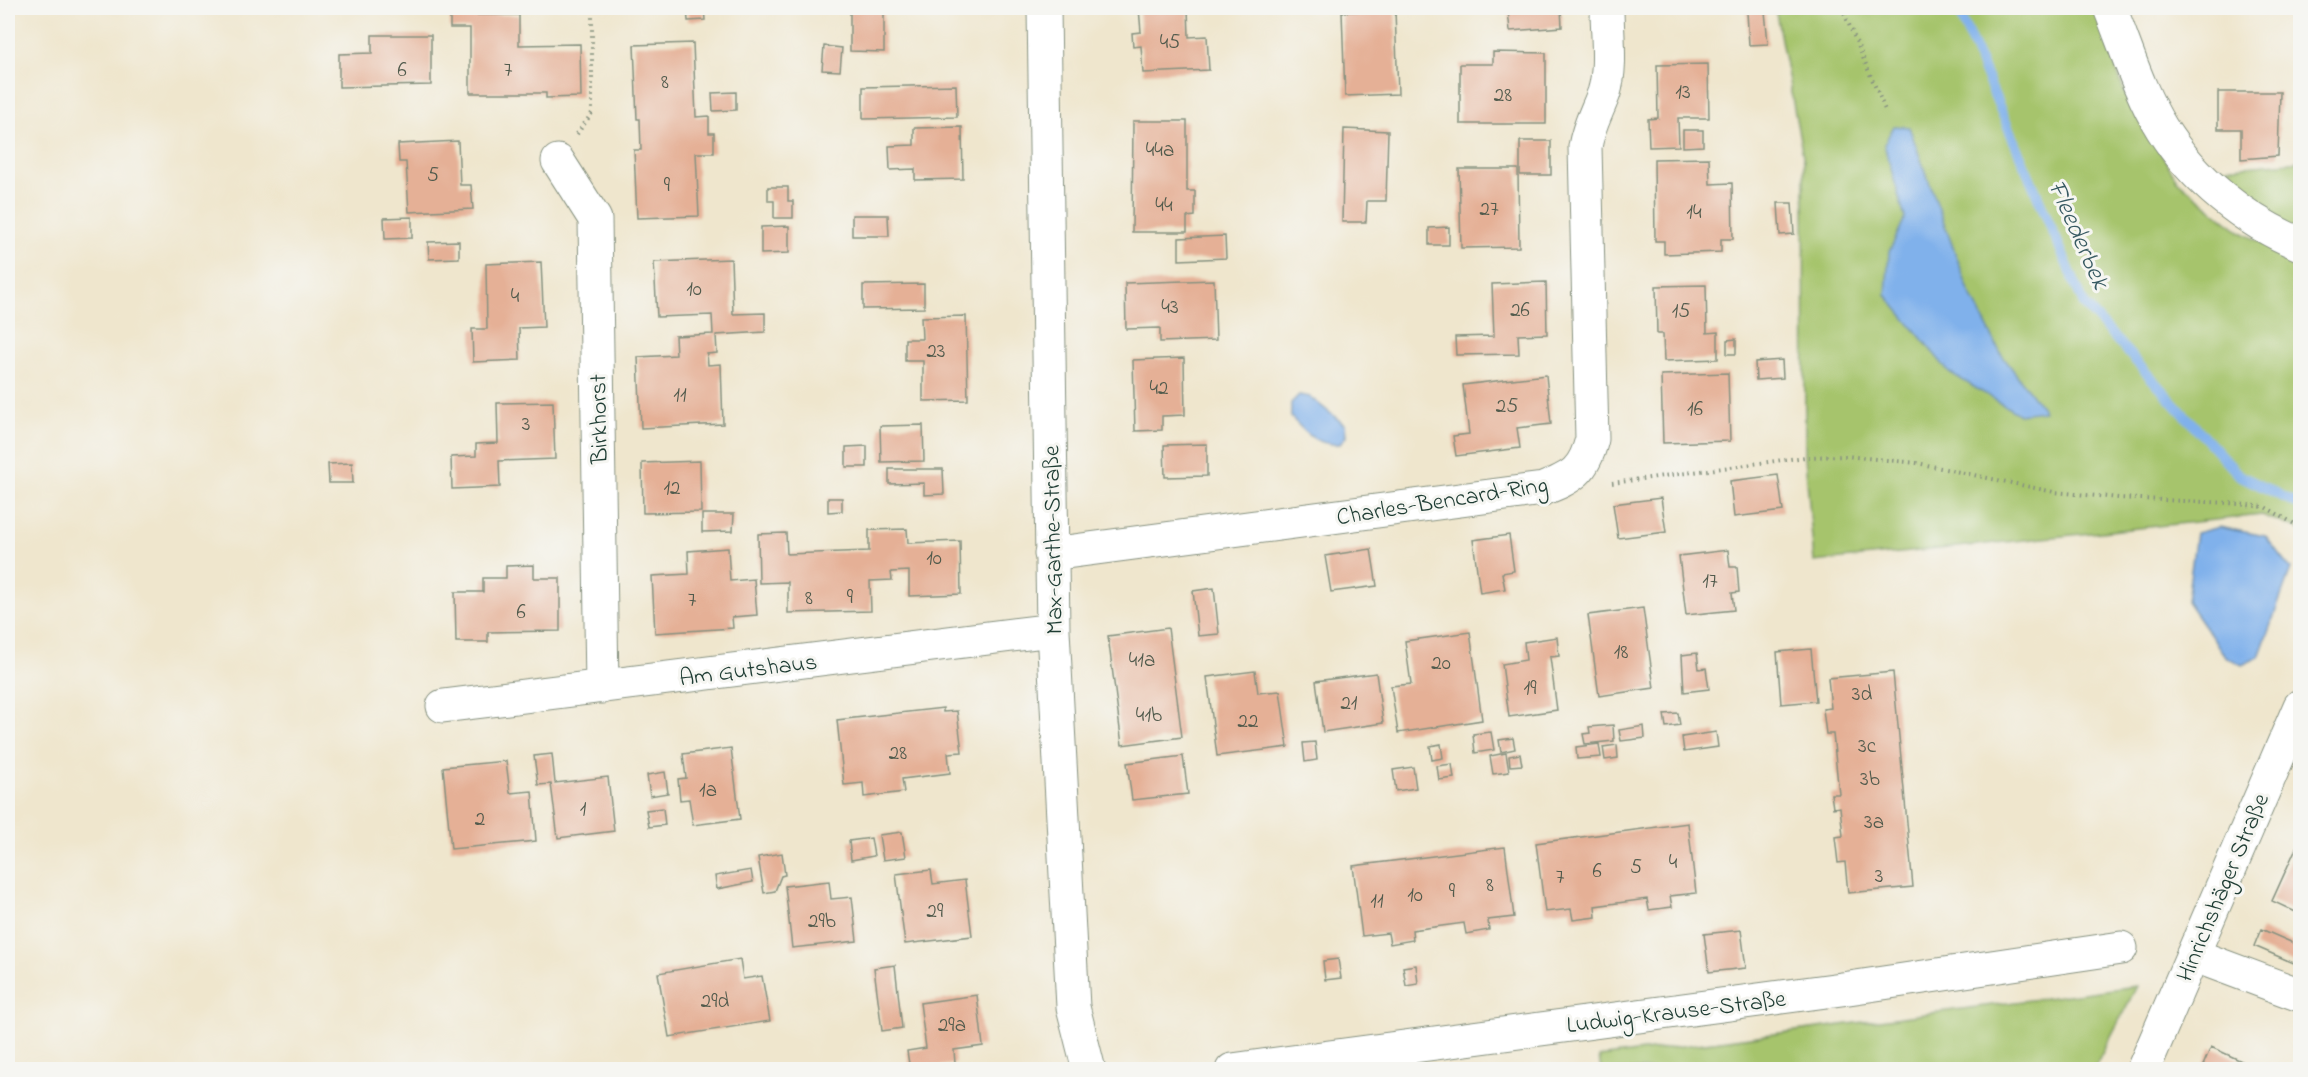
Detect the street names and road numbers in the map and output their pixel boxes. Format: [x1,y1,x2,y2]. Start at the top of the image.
street label: Birkhorst [582,374,619,465]
street label: Max-Garthe-Straße [1035,445,1074,635]
street label: Charles-Bencard-Ring [1334,468,1551,536]
street label: Am Gutshaus [677,646,819,697]
street label: Hinrichshäger Straße [2169,788,2280,988]
street label: Ludwig-Krause-Straße [1565,983,1788,1044]

